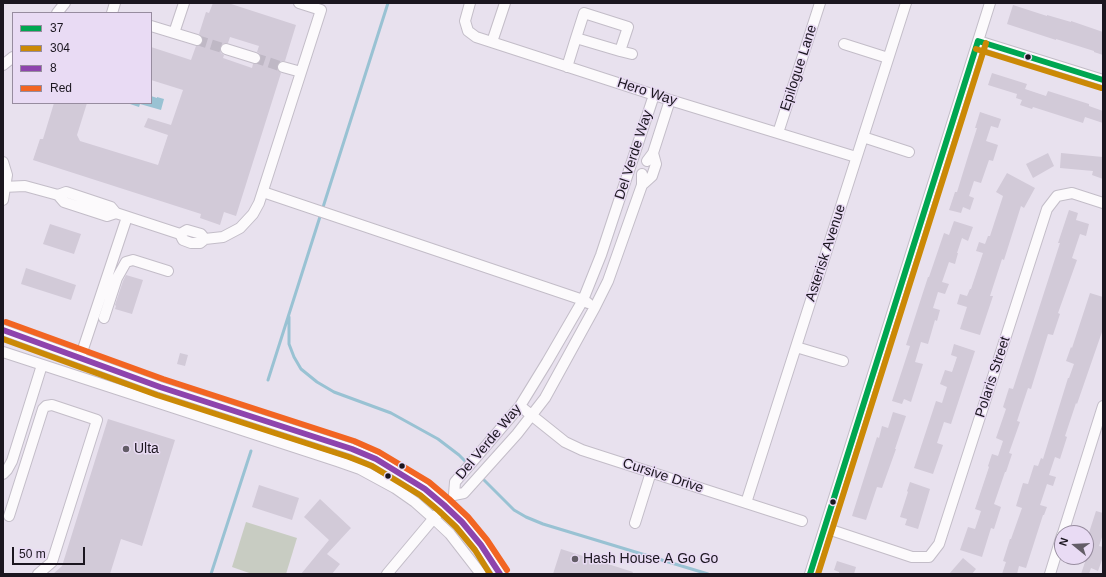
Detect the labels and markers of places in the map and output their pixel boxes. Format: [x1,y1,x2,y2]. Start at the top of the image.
unlabelled marker [1023,52,1033,62]
place label: Ulta [134,441,159,457]
marker: Ulta [121,444,131,454]
unlabelled marker [397,461,407,471]
unlabelled marker [383,471,393,481]
unlabelled marker [828,497,838,507]
place label: Hash House A Go Go [583,551,718,567]
marker: Hash House A Go Go [570,554,580,564]

